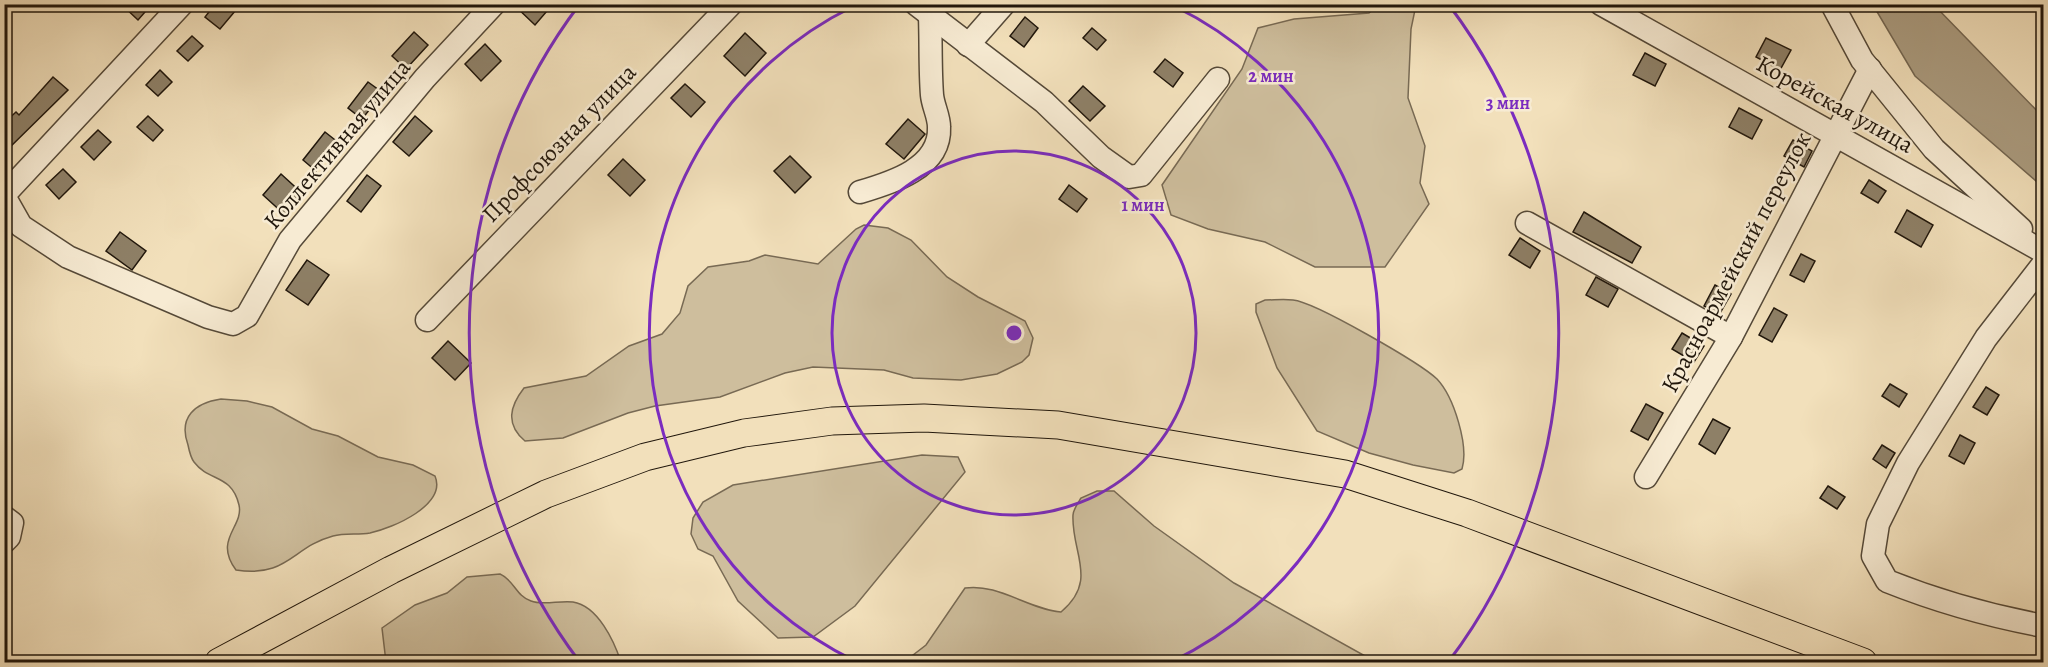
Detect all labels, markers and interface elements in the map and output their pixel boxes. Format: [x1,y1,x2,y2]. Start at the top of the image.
street label: Корейская улица [1751,47,1919,161]
street label: Коллективная улица [256,52,418,236]
street label: Профсоюзная улица [475,57,643,229]
text: 2 мин [1248,64,1294,88]
text: 3 мин [1486,91,1530,115]
street label: Красноармейский переулок [1654,126,1818,398]
text: 1 мин [1121,193,1165,217]
centre of rings [1004,323,1024,343]

